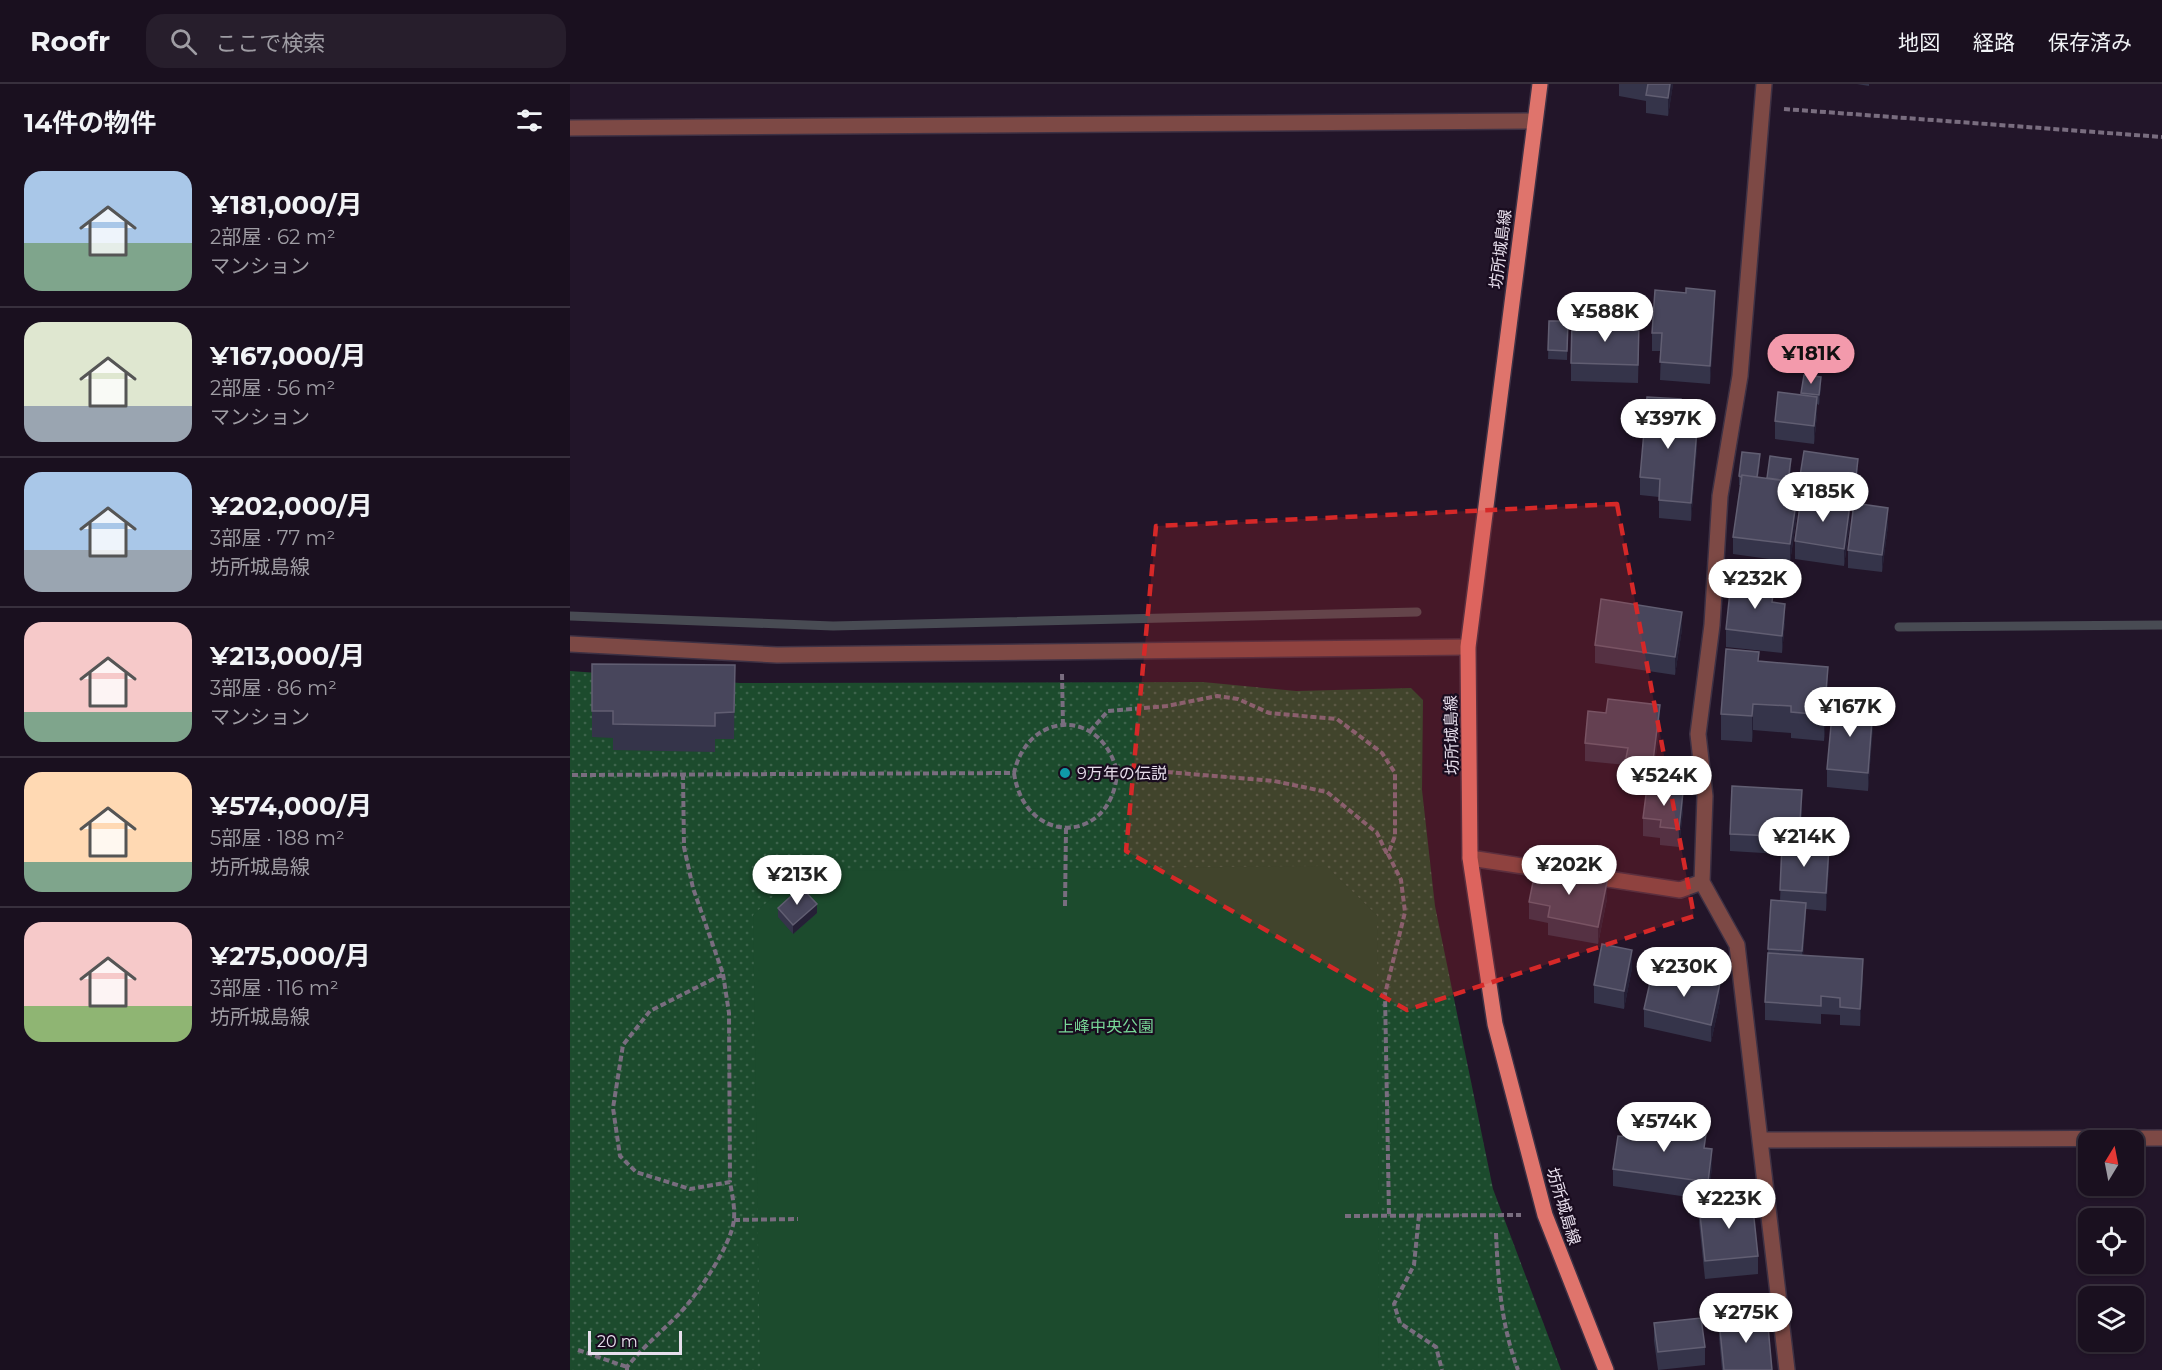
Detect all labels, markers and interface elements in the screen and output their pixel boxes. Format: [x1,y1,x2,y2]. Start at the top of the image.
search box [146,14,566,68]
text: Roofr [30,24,110,58]
icon: search [167,25,200,58]
text: ここで検索 [215,30,325,57]
text: 地図 [1898,30,1940,55]
text: 経路 [1973,30,2015,55]
text: 保存済み [2048,30,2132,55]
icon: filters [513,104,546,137]
text: 14件の物件 [24,107,156,139]
text: ¥181,000/月 [210,189,363,221]
icon: home [72,195,144,267]
street label: 坊所城島線 [1486,208,1515,290]
text: 2部屋 · 62 m² [210,225,335,249]
text: マンション [210,254,310,278]
pin: ¥588K [1563,292,1647,343]
text: ¥588K [1571,299,1639,323]
pin: ¥181K [1769,334,1853,385]
text: ¥167,000/月 [210,340,367,372]
text: ¥181K [1782,341,1841,365]
icon: home [72,346,144,418]
text: 2部屋 · 56 m² [210,376,335,400]
pin: ¥397K [1626,399,1710,450]
text: マンション [210,405,310,429]
text: ¥397K [1635,406,1701,430]
pin: ¥185K [1781,472,1865,523]
text: ¥185K [1791,479,1855,503]
text: ¥202,000/月 [210,490,373,522]
icon: home [72,496,144,568]
text: 3部屋 · 77 m² [210,526,335,550]
text: 坊所城島線 [210,555,310,579]
pin: ¥232K [1713,559,1797,610]
text: ¥232K [1723,566,1787,590]
text: ¥213,000/月 [210,640,365,672]
icon: home [72,646,144,718]
text: 3部屋 · 86 m² [210,676,337,700]
pin: ¥167K [1808,687,1892,738]
text: ¥167K [1818,694,1882,718]
street label: 坊所城島線 [1441,695,1462,775]
text: マンション [210,705,310,729]
pin: ¥524K [1622,756,1706,807]
text: ¥524K [1631,763,1697,787]
place label: 9万年の伝説 [1077,764,1167,783]
marker: 9万年の伝説 [1058,766,1072,780]
text: ¥574,000/月 [210,790,372,822]
icon: home [72,796,144,868]
pin: ¥214K [1762,817,1846,868]
text: ¥214K [1773,824,1835,848]
text: 5部屋 · 188 m² [210,826,345,850]
pin: ¥202K [1527,845,1611,896]
text: ¥202K [1536,852,1602,876]
text: 坊所城島線 [210,855,310,879]
pin: ¥213K [755,855,839,906]
text: ¥213K [767,862,828,886]
text: ¥275,000/月 [210,940,371,972]
icon: home [72,946,144,1018]
pin: ¥230K [1642,947,1726,998]
text: ¥230K [1651,954,1717,978]
text: 3部屋 · 116 m² [210,976,338,1000]
text: 坊所城島線 [210,1005,310,1029]
park label: 上峰中央公園 [1058,1017,1154,1036]
pin: ¥574K [1622,1102,1706,1153]
text: ¥574K [1631,1109,1697,1133]
north arrow [2078,1130,2144,1196]
map controls [2078,1130,2144,1352]
street label: 坊所城島線 [1543,1165,1584,1247]
pin: ¥223K [1687,1179,1771,1230]
text: ¥223K [1697,1186,1761,1210]
button: locate [2078,1208,2144,1274]
button: layers [2078,1286,2144,1352]
pin: ¥275K [1704,1293,1788,1344]
text: ¥275K [1713,1300,1779,1324]
scale bar [588,1328,682,1356]
text: 20 m [597,1332,638,1351]

